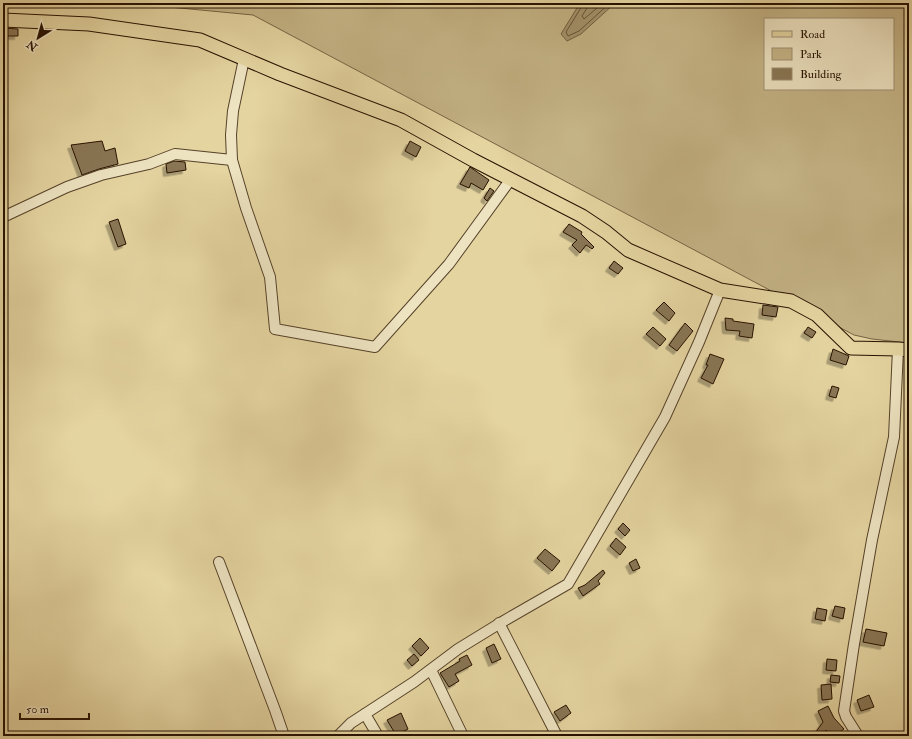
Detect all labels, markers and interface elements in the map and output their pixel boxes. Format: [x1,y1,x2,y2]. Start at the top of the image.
north arrow [18,18,58,58]
legend [764,18,894,90]
text: Road [800,27,825,42]
text: N [24,37,41,54]
text: Park [800,47,822,62]
text: Building [800,67,843,82]
scale bar [20,695,89,721]
text: 50 m [26,702,50,717]

